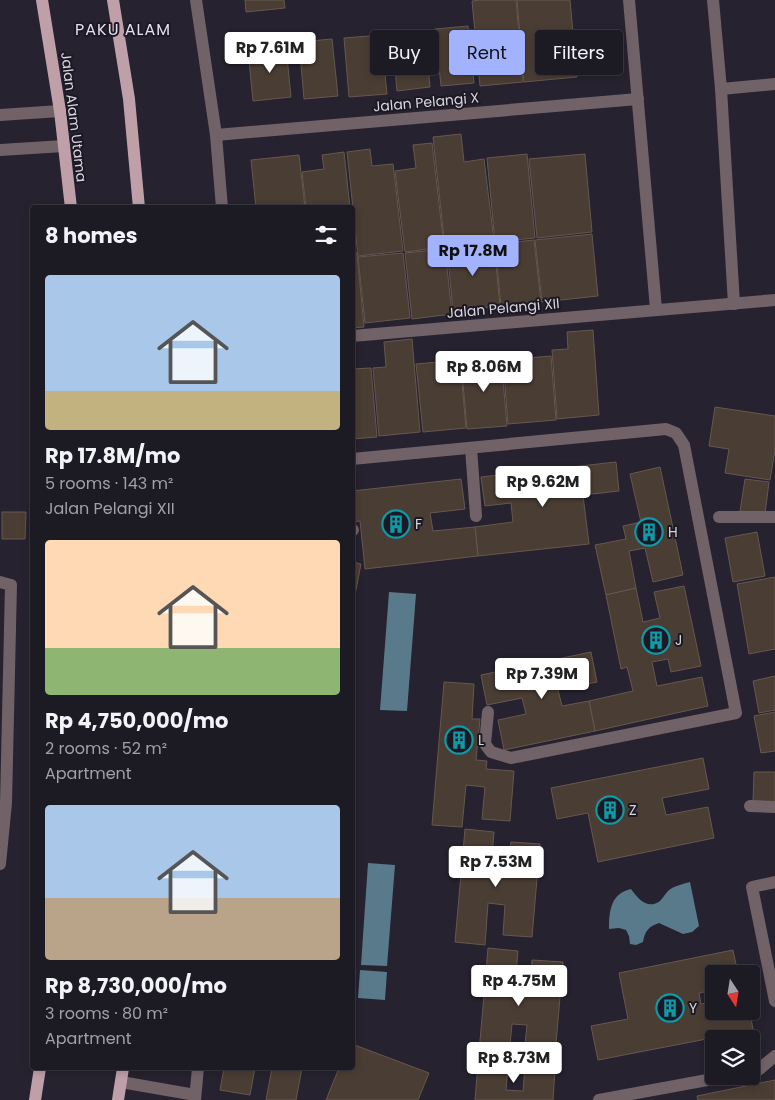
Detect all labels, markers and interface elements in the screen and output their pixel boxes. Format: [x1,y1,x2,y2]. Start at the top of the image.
district label: PAKU ALAM [75,18,171,41]
chip: Buy [370,30,439,75]
chip: Rent [449,30,525,75]
chip: Filters [535,30,623,75]
pin: Rp 7.61M [218,32,322,74]
text: Rp 7.61M [236,36,304,59]
street label: Jalan Alam Utama [56,51,92,183]
street label: Jalan Pelangi X [372,87,480,117]
text: 8 homes [45,221,137,250]
icon: filters [312,221,340,249]
pin: Rp 17.8M [421,234,525,277]
text: Rp 17.8M [439,239,507,262]
street label: Jalan Pelangi XII [446,293,560,323]
icon: home [148,307,238,397]
pin: Rp 8.06M [432,350,536,393]
text: Rp 8.06M [447,355,521,378]
text: Rp 17.8M/mo [45,441,180,470]
pin: Rp 9.62M [491,466,595,508]
text: Rp 9.62M [506,470,580,493]
text: 5 rooms · 143 m² [45,472,173,495]
text: Jalan Pelangi XII [45,497,175,520]
building icon: F [381,509,411,539]
place label: F [415,514,422,534]
building icon: H [634,517,664,547]
place label: H [668,522,678,542]
icon: home [148,572,238,662]
building icon: J [641,625,671,655]
place label: J [675,630,682,650]
pin: Rp 7.39M [490,658,594,700]
text: Rp 7.39M [506,662,578,685]
text: Rp 4,750,000/mo [45,706,228,735]
building icon: L [444,725,474,755]
place label: L [478,730,484,750]
text: 2 rooms · 52 m² [45,737,167,760]
text: Apartment [45,762,132,785]
building icon: Z [595,795,625,825]
place label: Z [629,800,637,820]
icon: home [148,837,238,927]
pin: Rp 7.53M [444,846,548,888]
text: Rp 7.53M [460,850,532,873]
pin: Rp 4.75M [467,964,571,1007]
north arrow [705,965,760,1020]
map controls [705,965,760,1085]
text: Rp 4.75M [482,969,556,992]
text: Rp 8,730,000/mo [45,971,227,1000]
building icon: Y [655,993,685,1023]
place label: Y [689,998,697,1018]
text: 3 rooms · 80 m² [45,1002,168,1025]
text: Apartment [45,1027,132,1050]
button: layers [705,1030,760,1085]
pin: Rp 8.73M [462,1042,566,1084]
text: Rp 8.73M [478,1046,550,1069]

